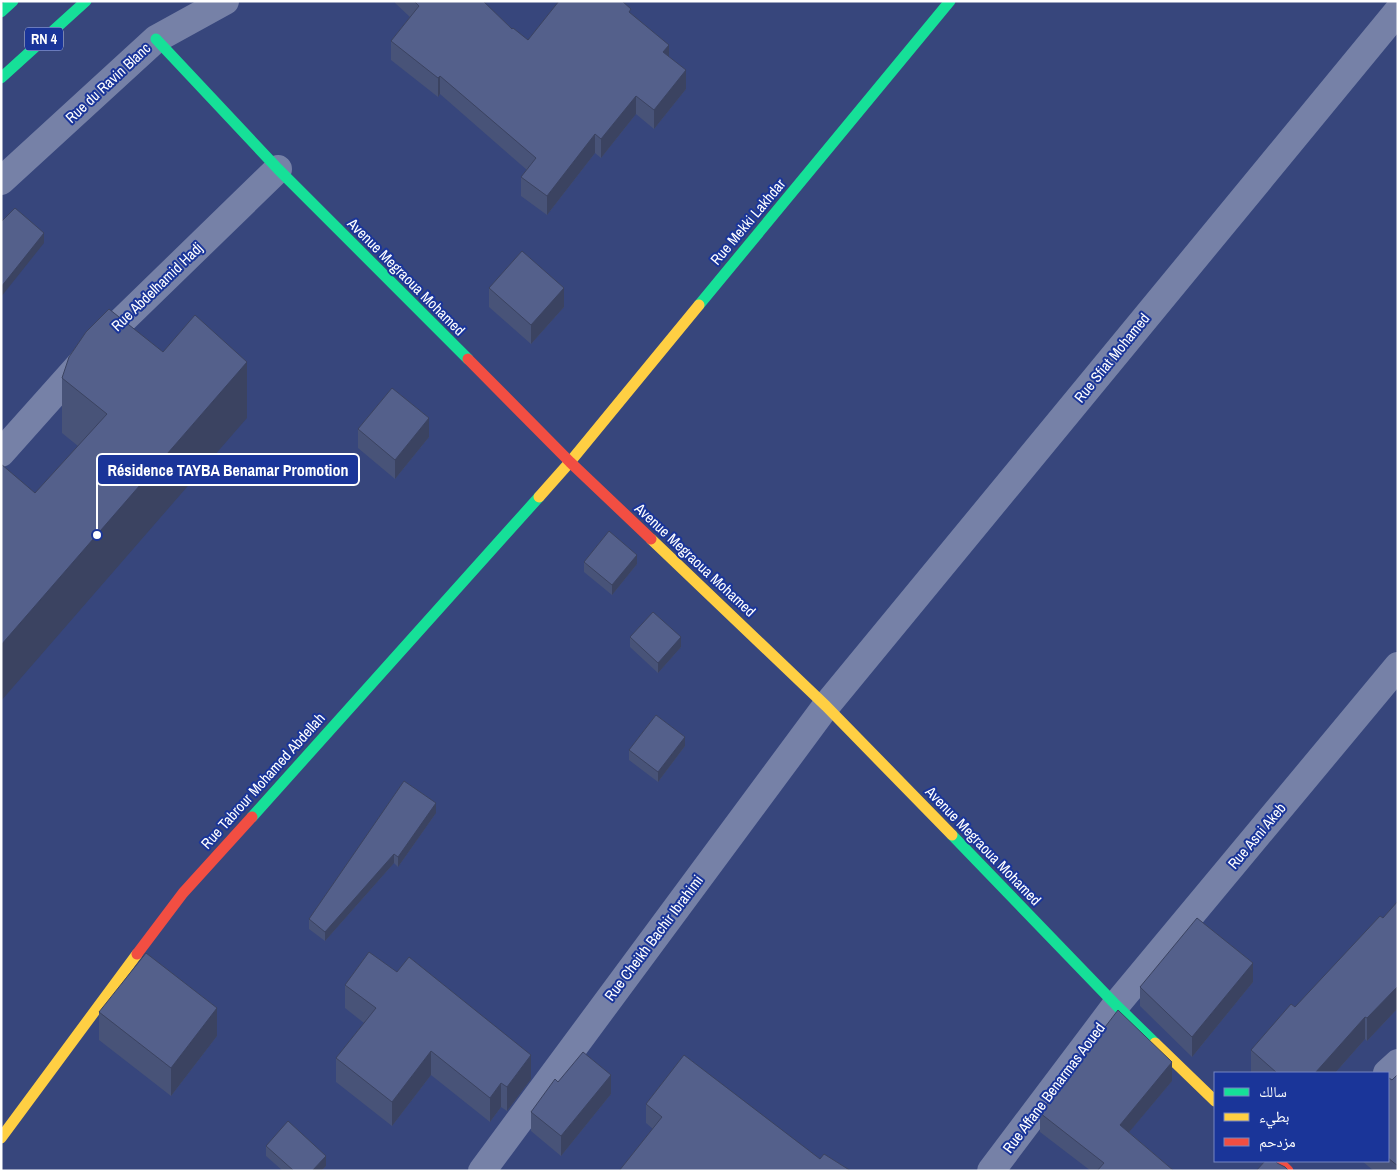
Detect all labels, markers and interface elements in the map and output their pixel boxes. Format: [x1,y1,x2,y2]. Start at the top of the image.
road number: RN 4 [25,28,63,50]
street label: Rue du Ravin Blanc [60,38,155,128]
street label: Rue Mekki Lakhdar [705,174,790,269]
street label: Avenue Megraoua Mohamed [342,213,470,340]
street label: Rue Abdelhamid Hadj [106,238,207,336]
street label: Rue Sfiat Mohamed [1069,309,1154,407]
callout: Résidence TAYBA Benamar Promotion [97,454,359,485]
text: Résidence TAYBA Benamar Promotion [108,459,348,481]
street label: Avenue Megraoua Mohamed [630,497,760,621]
street label: Rue Tabrour Mohamed Abdellah [196,708,329,853]
street label: Avenue Megraoua Mohamed [920,781,1046,910]
street label: Rue Asni Akeb [1223,798,1291,873]
street label: Rue Cheikh Bachir Ibrahimi [599,870,708,1005]
street label: Rue Affane Benarmas Aoued [998,1018,1110,1157]
legend [1214,1072,1389,1162]
text: سالك [1259,1081,1287,1102]
text: بطيء [1259,1106,1289,1129]
text: مزدحم [1259,1131,1296,1152]

